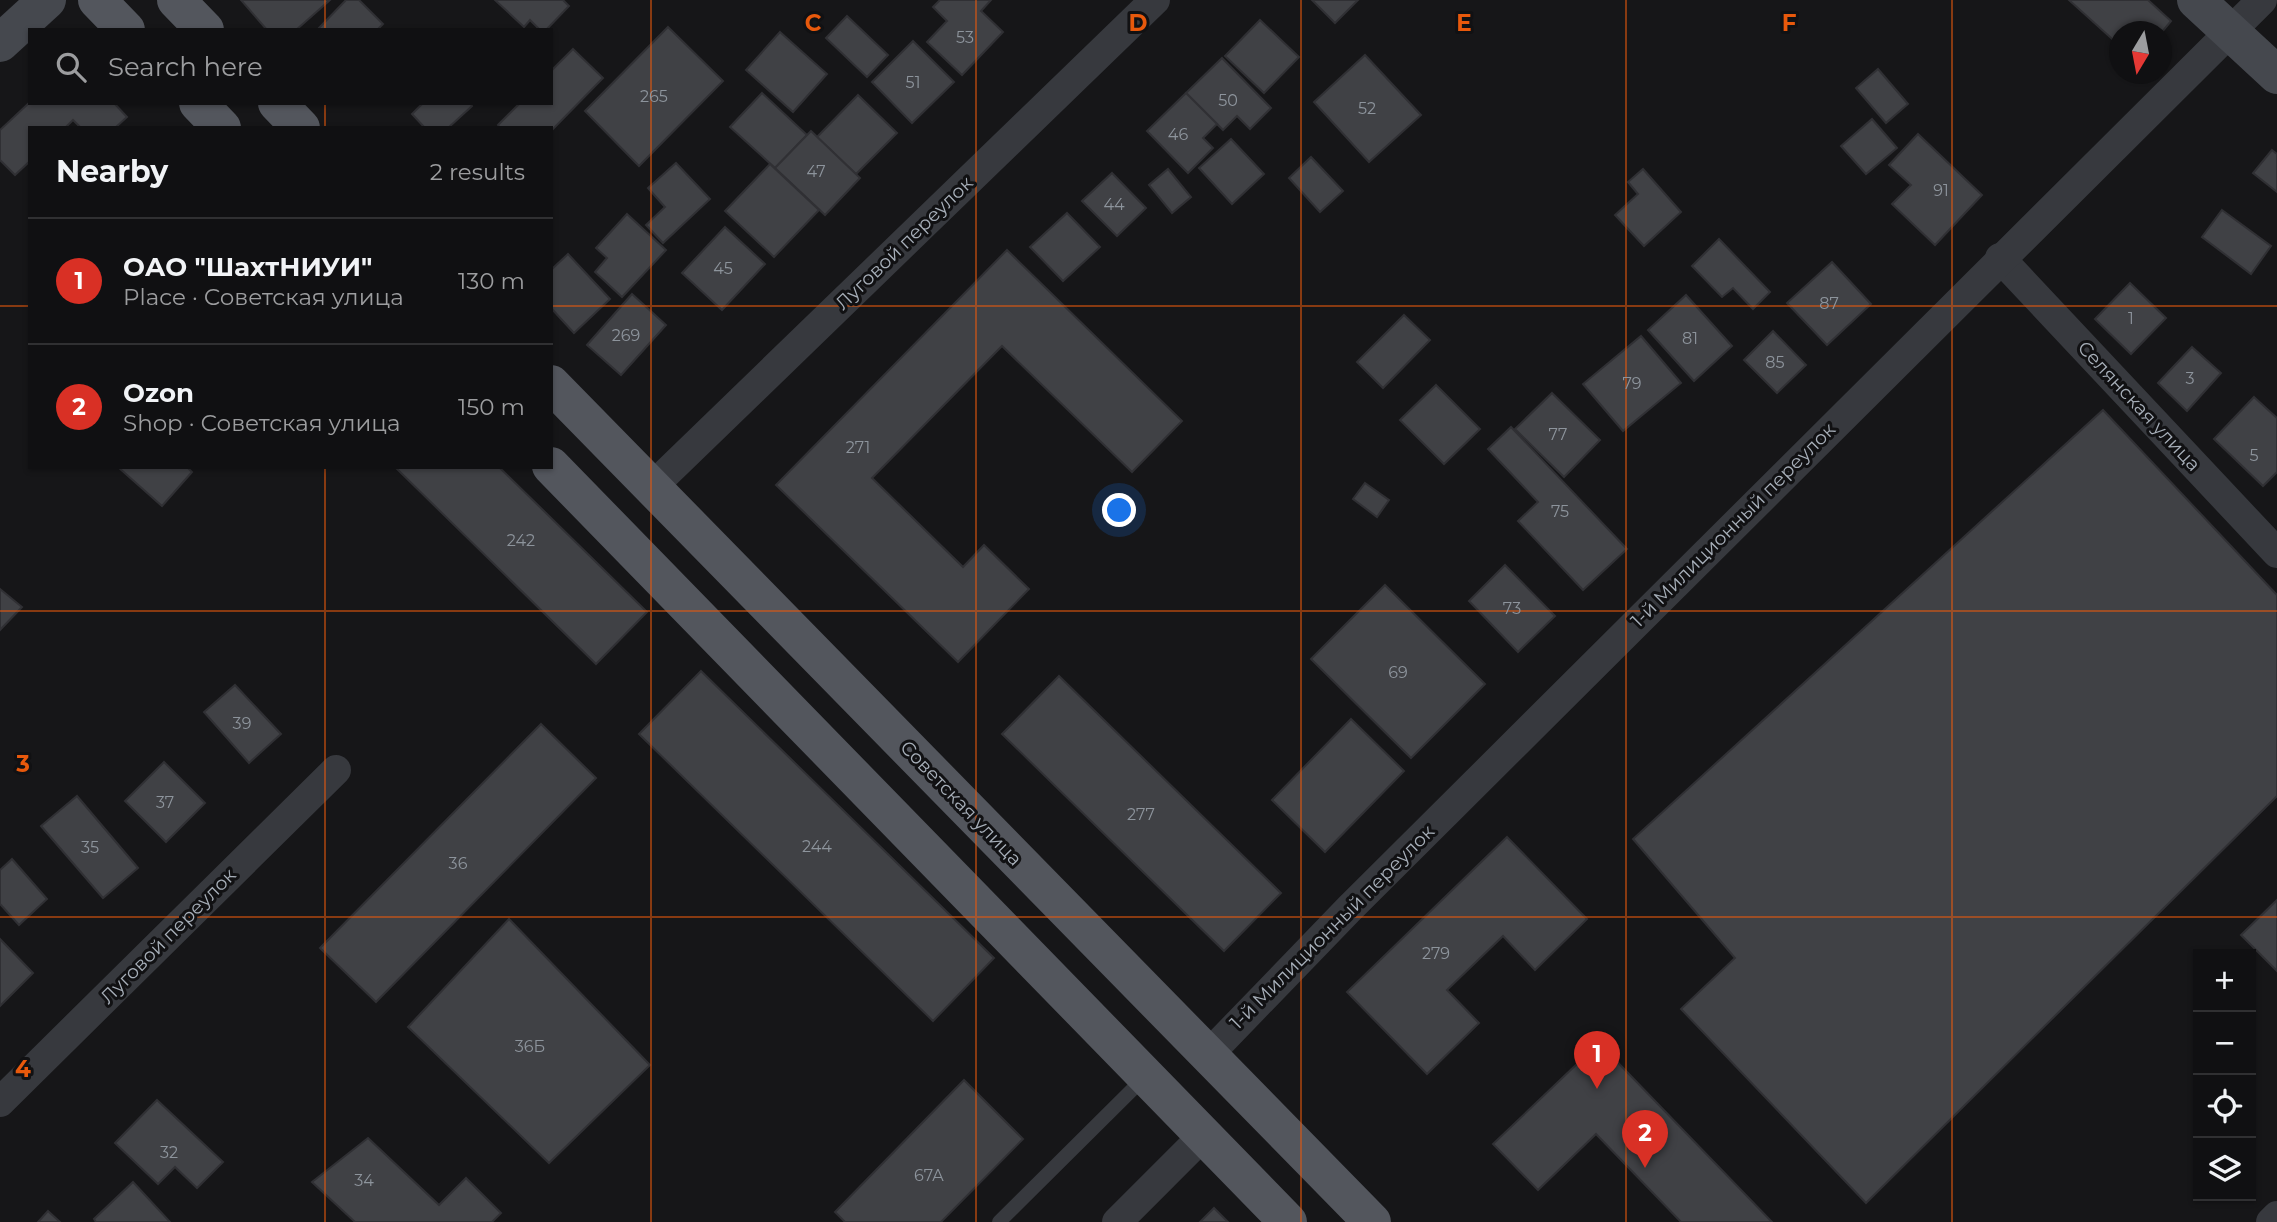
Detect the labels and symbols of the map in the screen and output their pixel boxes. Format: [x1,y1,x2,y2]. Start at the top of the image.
text: C [805,9,822,37]
text: D [1129,9,1148,37]
text: E [1456,9,1472,37]
text: F [1782,9,1797,37]
north arrow [2109,21,2172,84]
house number: 53 [956,28,974,47]
house number: 51 [906,73,920,92]
house number: 265 [640,87,668,106]
house number: 50 [1218,91,1238,110]
house number: 52 [1358,99,1376,118]
house number: 46 [1168,125,1188,144]
house number: 47 [806,162,826,181]
street label: Луговой переулок [830,171,978,315]
house number: 91 [1933,181,1949,200]
house number: 44 [1103,195,1125,214]
house number: 45 [713,259,733,278]
house number: 87 [1819,294,1839,313]
house number: 1 [2128,309,2134,328]
house number: 269 [612,326,640,345]
house number: 81 [1682,329,1698,348]
street label: Селянская улица [2073,336,2205,476]
house number: 85 [1765,353,1785,372]
house number: 3 [2185,369,2195,388]
house number: 79 [1622,374,1642,393]
street label: 1-й Милиционный переулок [1626,418,1840,632]
house number: 77 [1549,425,1567,444]
house number: 271 [846,438,870,457]
house number: 5 [2249,446,2259,465]
your location [1102,493,1136,527]
house number: 75 [1551,502,1569,521]
house number: 242 [507,531,535,550]
house number: 73 [1503,599,1521,618]
house number: 69 [1388,663,1408,682]
house number: 39 [233,714,251,733]
street label: Советская улица [895,736,1027,870]
text: 3 [15,750,30,778]
house number: 37 [156,793,174,812]
house number: 277 [1127,805,1155,824]
street label: 1-й Милиционный переулок [1225,820,1439,1034]
house number: 244 [802,837,832,856]
house number: 35 [81,838,99,857]
house number: 36 [449,854,468,873]
street label: Луговой переулок [95,863,241,1009]
house number: 279 [1422,944,1450,963]
pin: 1 [1574,1031,1620,1089]
house number: 36Б [515,1037,545,1056]
text: 4 [15,1055,31,1083]
pin: 2 [1622,1110,1668,1168]
house number: 32 [160,1143,178,1162]
house number: 67А [914,1166,944,1185]
house number: 34 [354,1171,374,1190]

